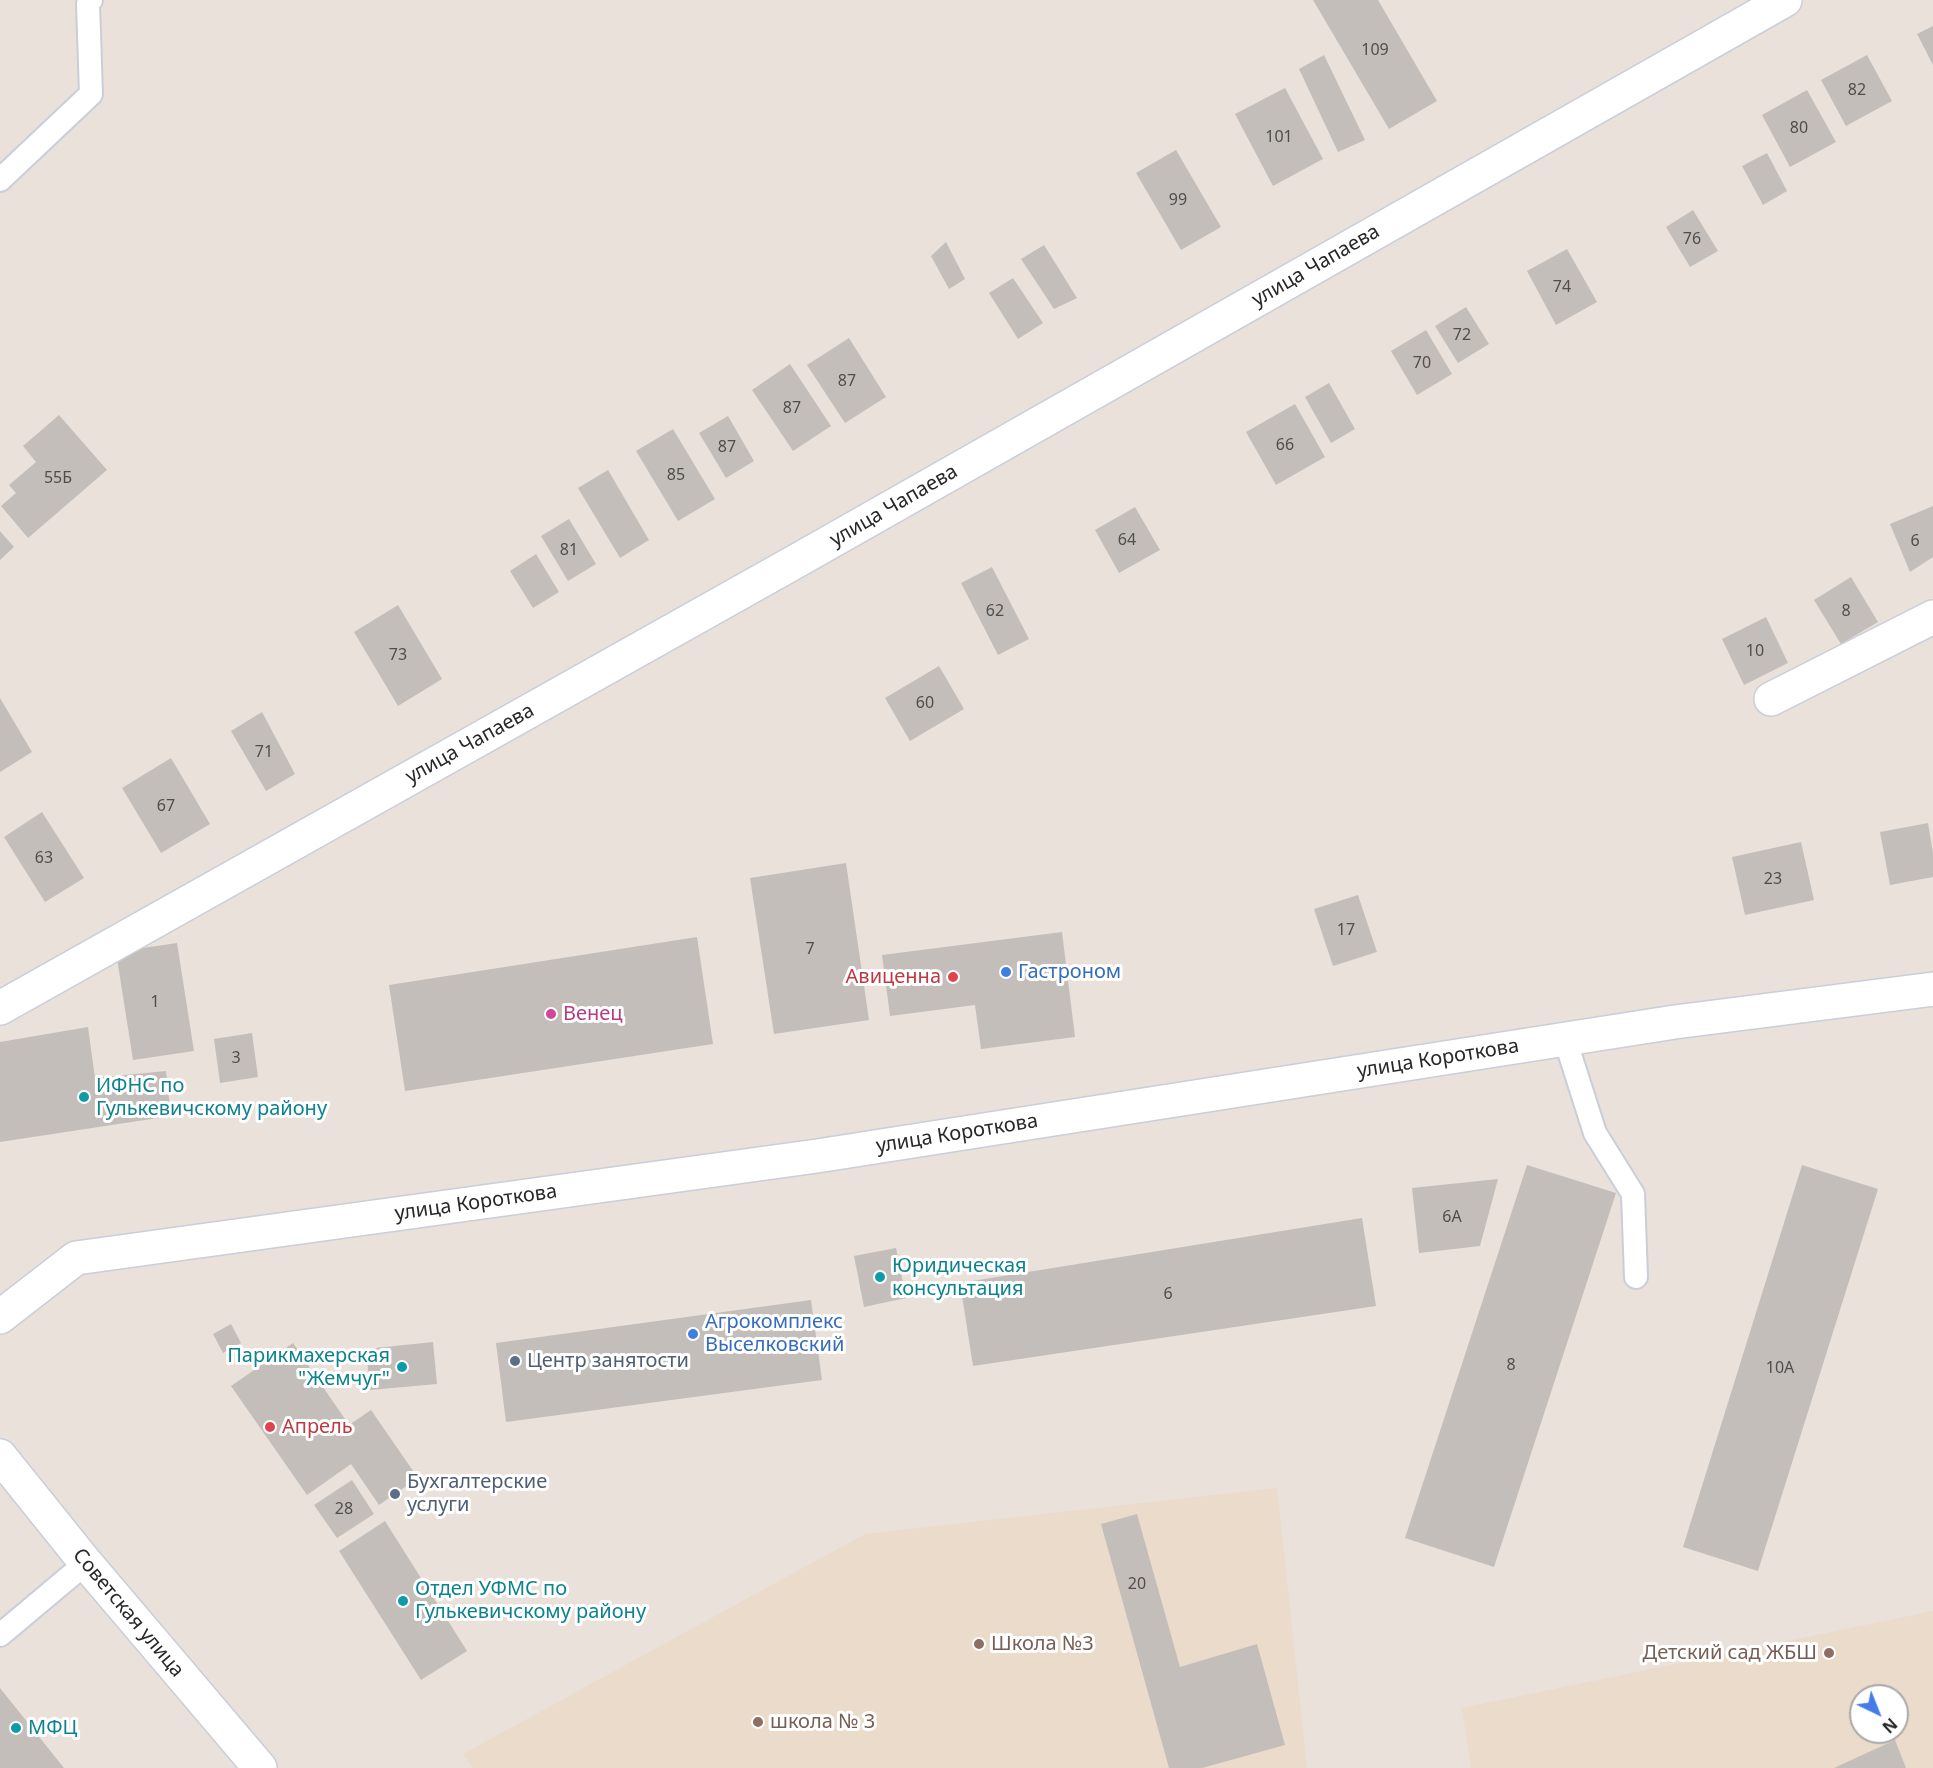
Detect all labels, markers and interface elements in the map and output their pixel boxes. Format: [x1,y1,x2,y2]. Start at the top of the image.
house number: 109 [1361,40,1389,60]
house number: 82 [1848,80,1866,100]
house number: 80 [1790,118,1808,138]
house number: 101 [1265,127,1293,147]
house number: 99 [1169,190,1187,210]
street label: улица Чапаева [1248,220,1384,312]
house number: 76 [1683,229,1701,249]
house number: 74 [1553,277,1571,297]
house number: 72 [1453,325,1471,345]
house number: 70 [1413,353,1431,373]
house number: 87 [838,371,856,391]
house number: 87 [783,398,801,418]
house number: 66 [1276,435,1294,455]
house number: 87 [718,437,736,457]
street label: улица Чапаева [826,460,962,552]
house number: 85 [667,465,685,485]
house number: 55Б [44,468,72,488]
house number: 64 [1118,530,1136,550]
house number: 6 [1910,531,1920,551]
house number: 81 [560,540,578,560]
house number: 62 [986,601,1004,621]
house number: 8 [1841,601,1851,621]
house number: 10 [1746,641,1764,661]
house number: 73 [389,645,407,665]
house number: 60 [916,693,934,713]
street label: улица Чапаева [402,699,538,789]
house number: 71 [255,742,273,762]
house number: 67 [157,796,175,816]
house number: 63 [35,848,53,868]
house number: 23 [1764,869,1782,889]
house number: 17 [1337,920,1355,940]
house number: 7 [805,939,815,959]
place label: Гастроном [1018,960,1121,984]
place label: Авиценна [846,965,941,989]
marker: Гастроном [999,965,1013,979]
marker: Авиценна [946,970,960,984]
house number: 1 [150,992,160,1012]
place label: Венец [563,1002,623,1026]
marker: Венец [544,1007,558,1021]
street label: улица Короткова [1355,1034,1521,1084]
house number: 3 [231,1048,241,1068]
place label: ИФНС по Гулькевичскому району [96,1074,327,1121]
marker: ИФНС по Гулькевичскому району [77,1090,91,1104]
street label: улица Короткова [874,1109,1040,1159]
street label: улица Короткова [393,1180,559,1226]
house number: 6А [1442,1207,1462,1227]
place label: Юридическая консультация [892,1254,1027,1301]
marker: Юридическая консультация [873,1270,887,1284]
house number: 6 [1163,1284,1173,1304]
place label: Агрокомплекс Выселковский [705,1310,844,1357]
marker: Агрокомплекс Выселковский [686,1327,700,1341]
place label: Парикмахерская "Жемчуг" [227,1344,390,1391]
place label: Центр занятости [527,1349,689,1373]
marker: Центр занятости [508,1354,522,1368]
house number: 8 [1506,1355,1516,1375]
house number: 10А [1766,1358,1794,1378]
marker: Парикмахерская "Жемчуг" [395,1360,409,1374]
place label: Апрель [282,1415,353,1439]
marker: Апрель [263,1420,277,1434]
place label: Бухгалтерские услуги [407,1470,547,1517]
marker: Бухгалтерские услуги [388,1487,402,1501]
house number: 28 [335,1499,353,1519]
street label: Советская улица [67,1544,189,1682]
house number: 20 [1128,1574,1146,1594]
place label: Отдел УФМС по Гулькевичскому району [415,1577,646,1624]
marker: Отдел УФМС по Гулькевичскому району [396,1594,410,1608]
place label: Школа №3 [991,1632,1094,1656]
marker: Школа №3 [972,1637,986,1651]
place label: Детский сад ЖБШ [1643,1641,1817,1665]
marker: Детский сад ЖБШ [1822,1646,1836,1660]
north arrow [1849,1684,1909,1744]
place label: школа № 3 [770,1710,875,1734]
text: N [1878,1713,1902,1738]
marker: школа № 3 [751,1715,765,1729]
place label: МФЦ [28,1716,77,1740]
marker: МФЦ [9,1721,23,1735]

